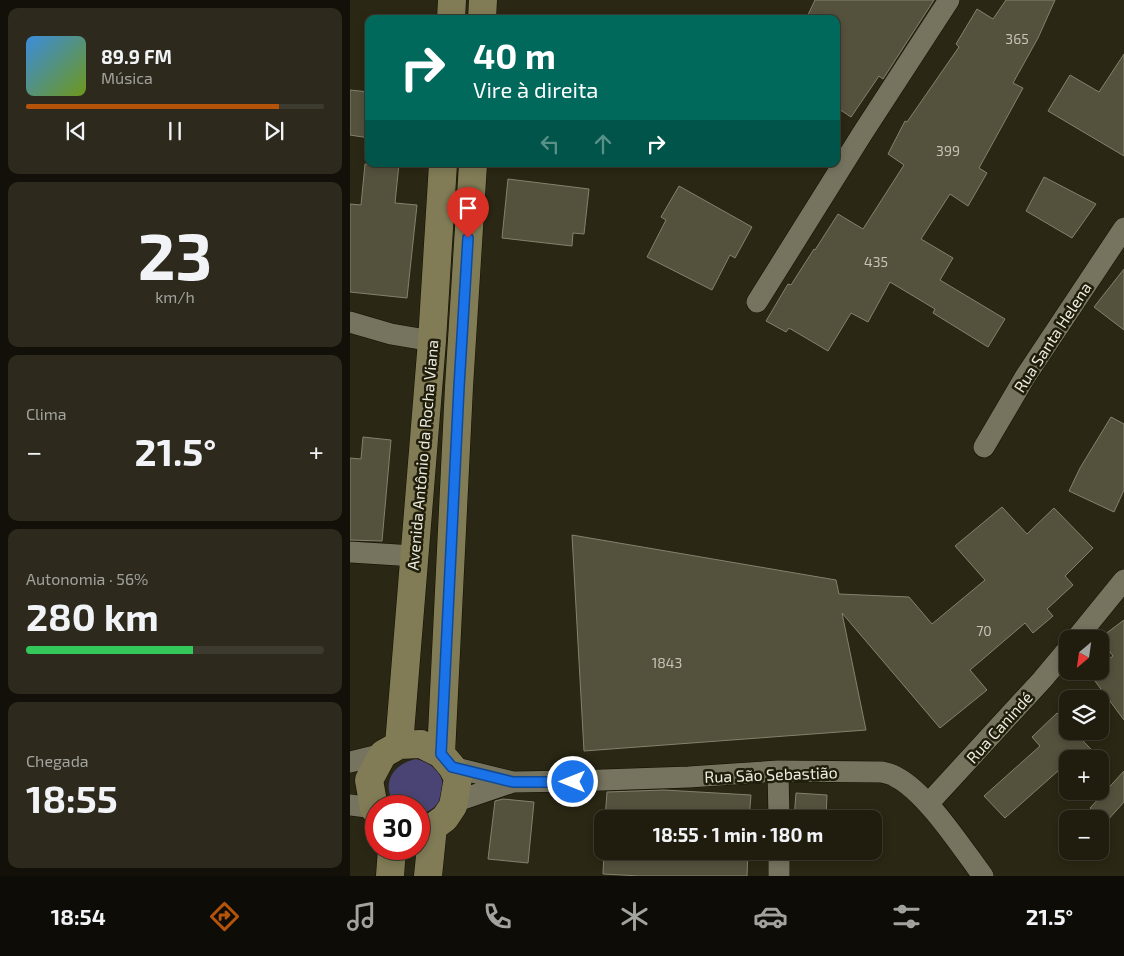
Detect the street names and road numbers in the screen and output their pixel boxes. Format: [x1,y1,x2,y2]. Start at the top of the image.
street label: Rua Santa Helena [1009,278,1095,396]
street label: Avenida Antônio da Rocha Viana [402,339,442,571]
street label: Rua Canindé [962,687,1036,767]
street label: Rua São Sebastião [704,762,838,786]

